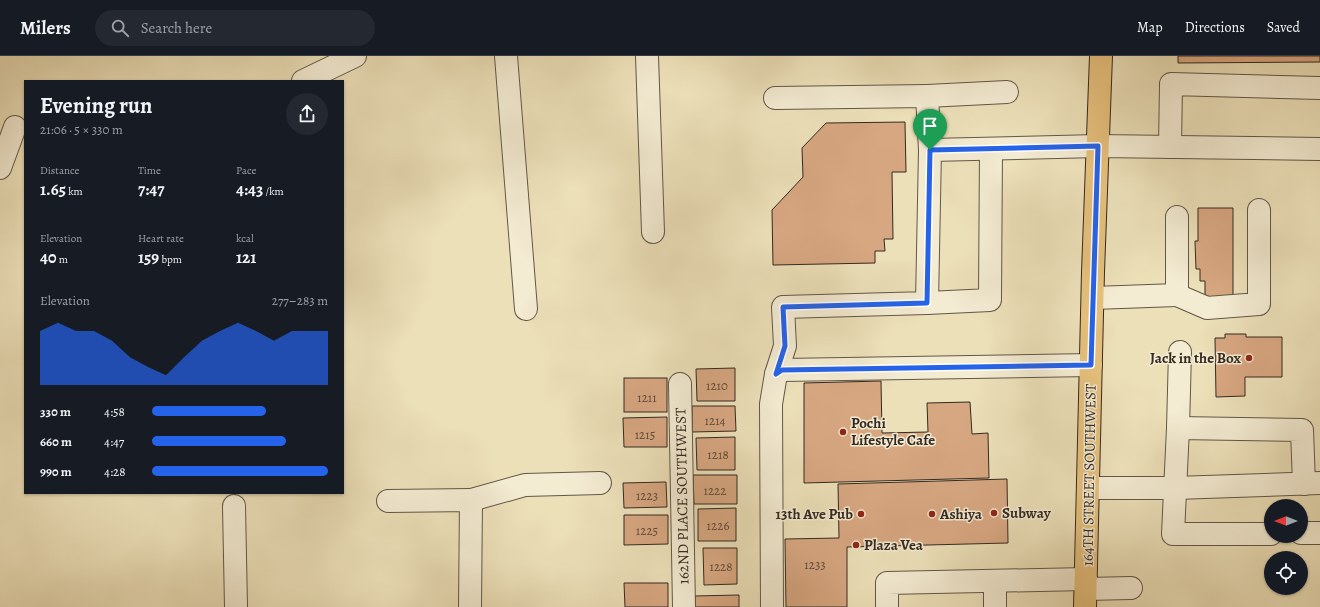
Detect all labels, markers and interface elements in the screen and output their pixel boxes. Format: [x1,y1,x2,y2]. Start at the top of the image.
search box [95,10,375,46]
text: Milers [20,15,71,41]
icon: search [109,17,131,39]
text: Search here [141,18,212,38]
text: Map [1137,18,1163,37]
text: Directions [1185,18,1245,37]
text: Saved [1267,18,1300,37]
text: Evening run [40,91,152,121]
button: share [286,93,328,135]
pin [913,109,947,150]
icon: arrive [919,115,941,137]
text: 21:06 · 5 × 330 m [40,121,123,138]
text: Distance [40,163,79,178]
text: Time [138,163,161,178]
text: Pace [236,163,256,178]
text: 1.65 [40,178,66,201]
text: 7:47 [138,178,165,201]
text: 4:43 [236,178,263,201]
text: km [66,184,83,199]
text: /km [263,184,284,199]
text: Elevation [40,231,82,246]
text: Heart rate [138,231,184,246]
text: kcal [236,231,254,246]
text: 40 [40,246,57,269]
text: 159 [138,246,159,269]
text: 121 [236,246,256,269]
text: m [57,252,68,267]
text: bpm [159,252,182,267]
text: Elevation [40,292,90,309]
text: 277–283 m [272,292,328,309]
place label: Jack in the Box [1150,348,1242,368]
marker: Jack in the Box [1244,353,1254,363]
house number: 1210 [706,377,728,394]
street label: 164TH STREET SOUTHWEST [1077,383,1101,566]
house number: 1211 [637,389,657,406]
text: 330 m [40,403,71,420]
text: 4:58 [104,403,125,420]
street label: 162ND PLACE SOUTHWEST [670,407,694,584]
house number: 1214 [705,412,726,429]
place label: Pochi Lifestyle Cafe [851,413,935,450]
house number: 1215 [635,426,655,443]
marker: Pochi Lifestyle Cafe [838,427,848,437]
text: 660 m [40,433,72,450]
text: 4:47 [104,433,124,450]
house number: 1218 [707,446,729,463]
text: 990 m [40,463,72,480]
text: 4:28 [104,463,125,480]
house number: 1222 [704,482,726,499]
house number: 1223 [636,487,658,504]
north arrow [1264,499,1308,543]
map controls [1264,499,1308,595]
place label: Subway [1002,503,1052,523]
place label: 13th Ave Pub [776,504,853,524]
place label: Ashiya [939,504,983,524]
marker: Subway [989,508,999,518]
marker: 13th Ave Pub [856,509,866,519]
marker: Ashiya [927,509,937,519]
house number: 1226 [707,517,729,534]
house number: 1225 [636,522,658,539]
place label: Plaza Vea [864,535,924,555]
marker: Plaza Vea [851,540,861,550]
button: locate [1264,551,1308,595]
house number: 1233 [804,556,826,573]
house number: 1228 [709,558,733,575]

